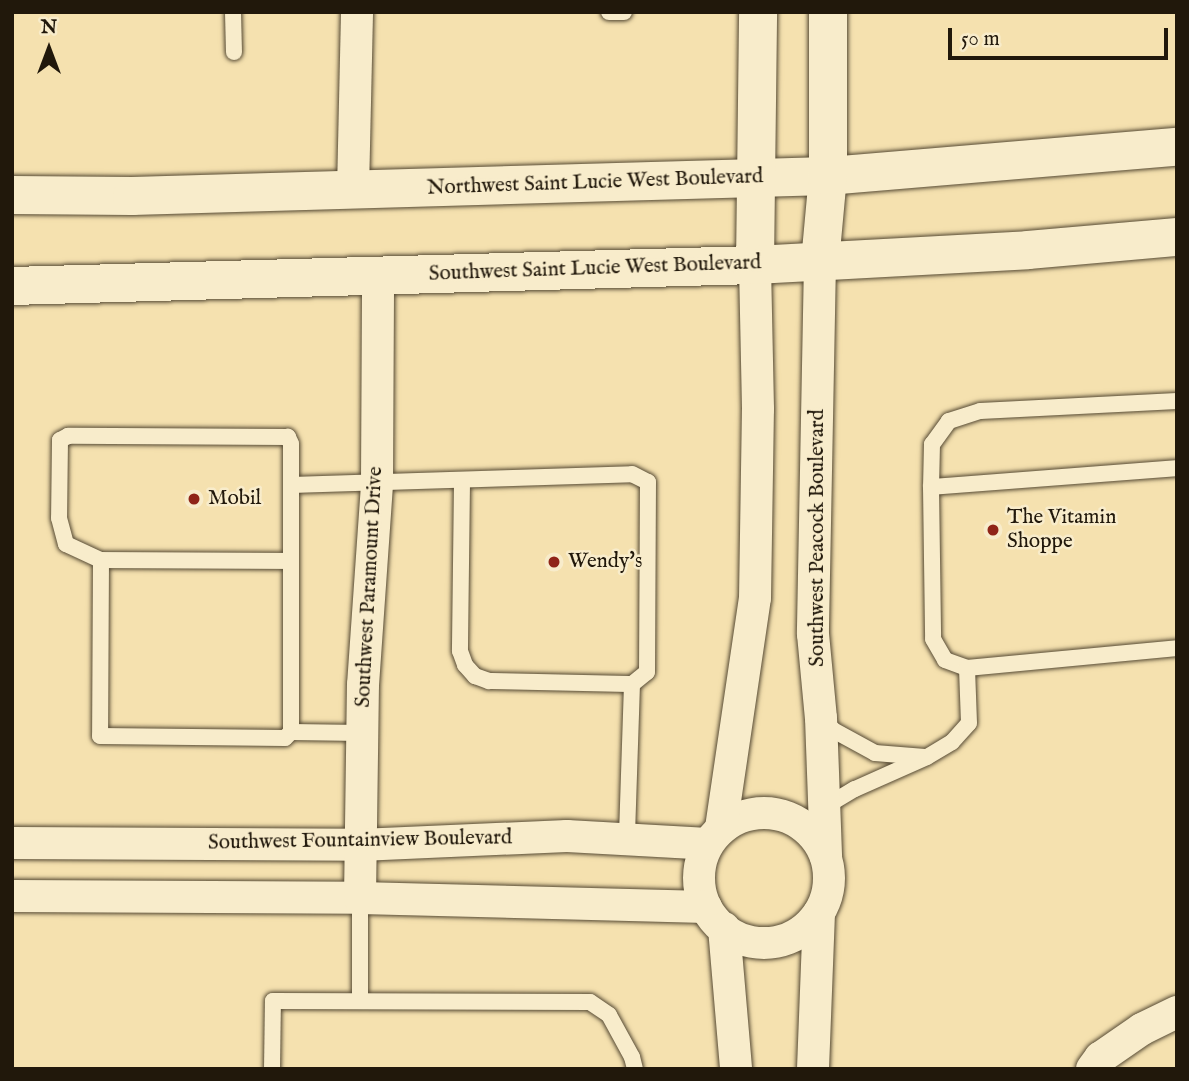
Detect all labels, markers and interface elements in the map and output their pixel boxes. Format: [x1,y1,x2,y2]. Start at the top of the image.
north arrow [14,14,84,84]
scale bar [951,14,1172,58]
text: N [41,16,57,40]
text: 50 m [961,26,1000,53]
street label: Northwest Saint Lucie West Boulevard [426,165,764,201]
street label: Southwest Saint Lucie West Boulevard [428,251,762,287]
street label: Southwest Peacock Boulevard [805,409,831,667]
street label: Southwest Paramount Drive [351,466,389,708]
place label: Mobil [208,486,261,512]
marker: Mobil [186,491,202,507]
place label: The Vitamin Shoppe [1007,505,1116,555]
marker: The Vitamin Shoppe [985,522,1001,538]
place label: Wendy's [568,549,642,575]
marker: Wendy's [546,554,562,570]
street label: Southwest Fountainview Boulevard [208,826,512,856]

